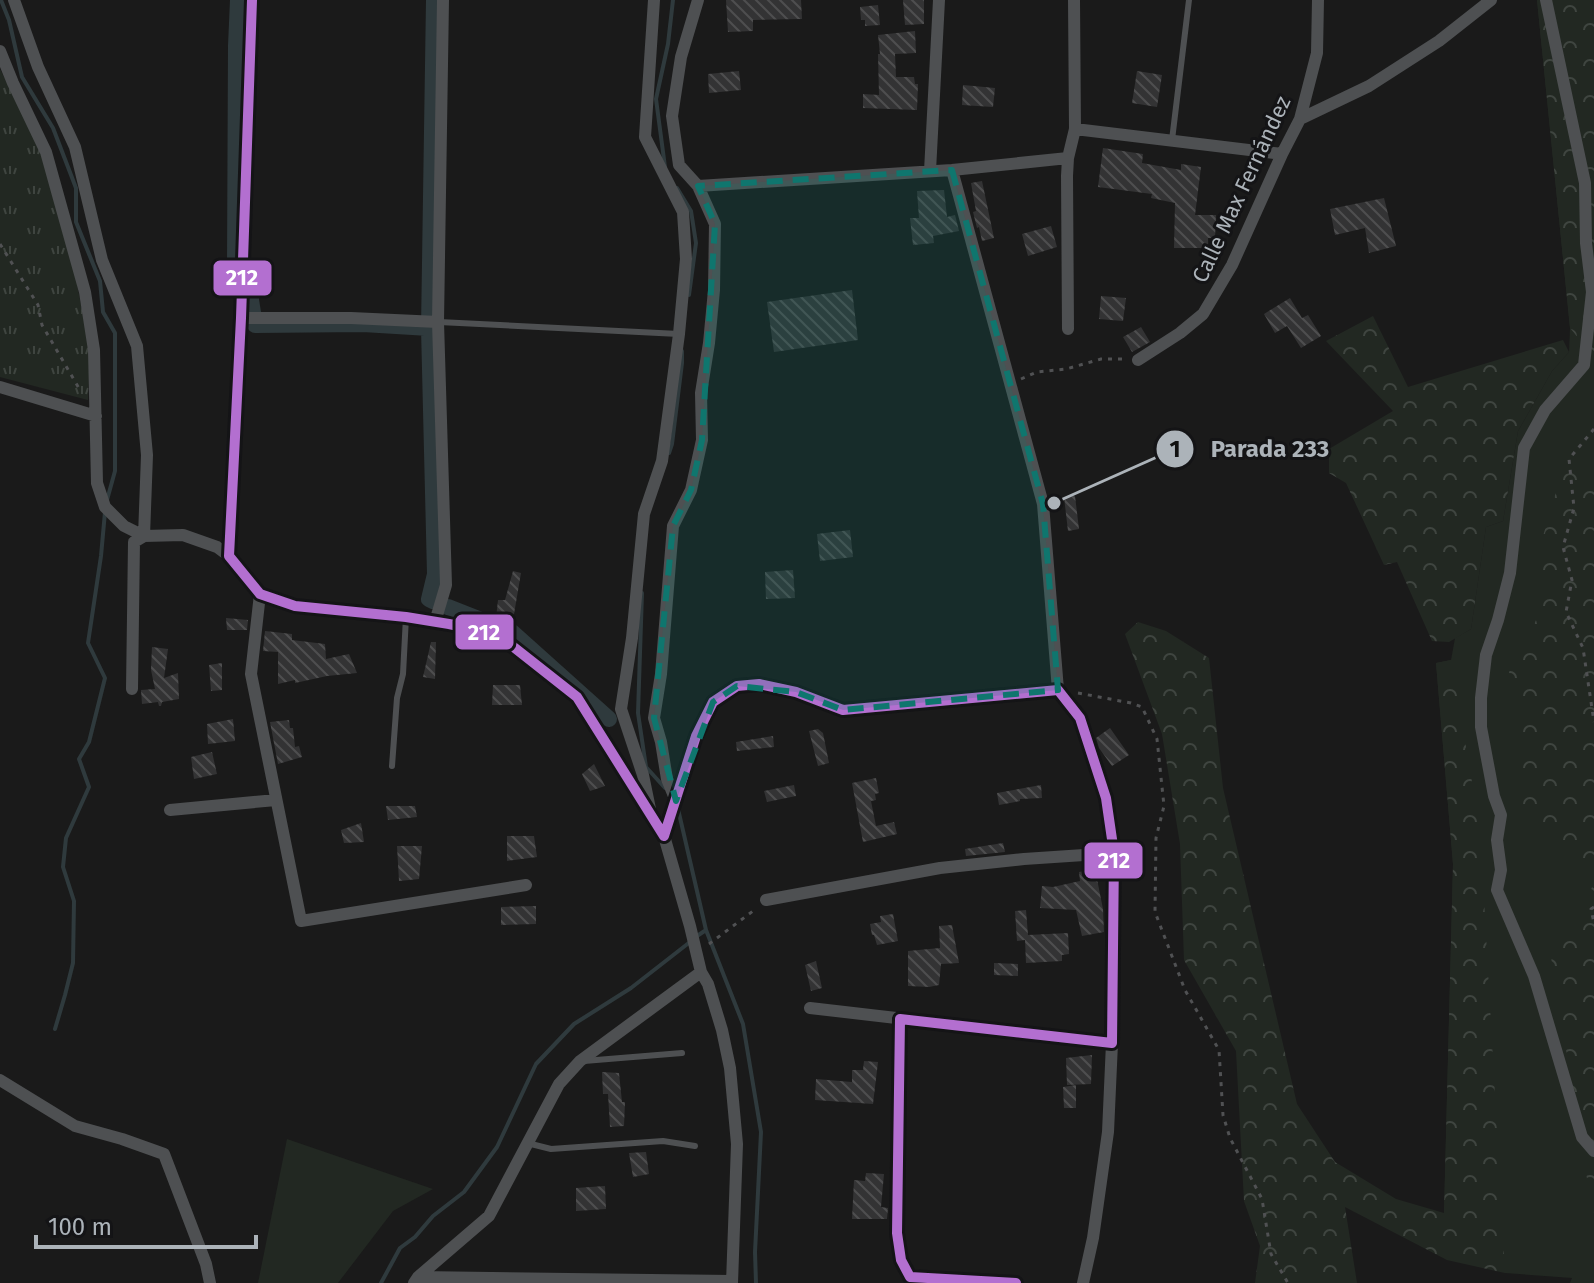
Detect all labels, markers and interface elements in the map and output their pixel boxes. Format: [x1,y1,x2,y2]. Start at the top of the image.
street label: Calle Max Fernández [1186,92,1297,287]
line badge: 212 [212,259,273,297]
text: 212 [226,264,258,291]
callout: Parada 233 [1155,425,1345,473]
text: 1 [1169,435,1181,463]
text: Parada 233 [1211,435,1329,463]
line badge: 212 [454,613,515,651]
text: 212 [468,619,500,646]
line badge: 212 [1083,841,1144,880]
text: 212 [1098,847,1130,874]
scale bar [36,1199,256,1249]
text: 100 m [48,1213,112,1241]

